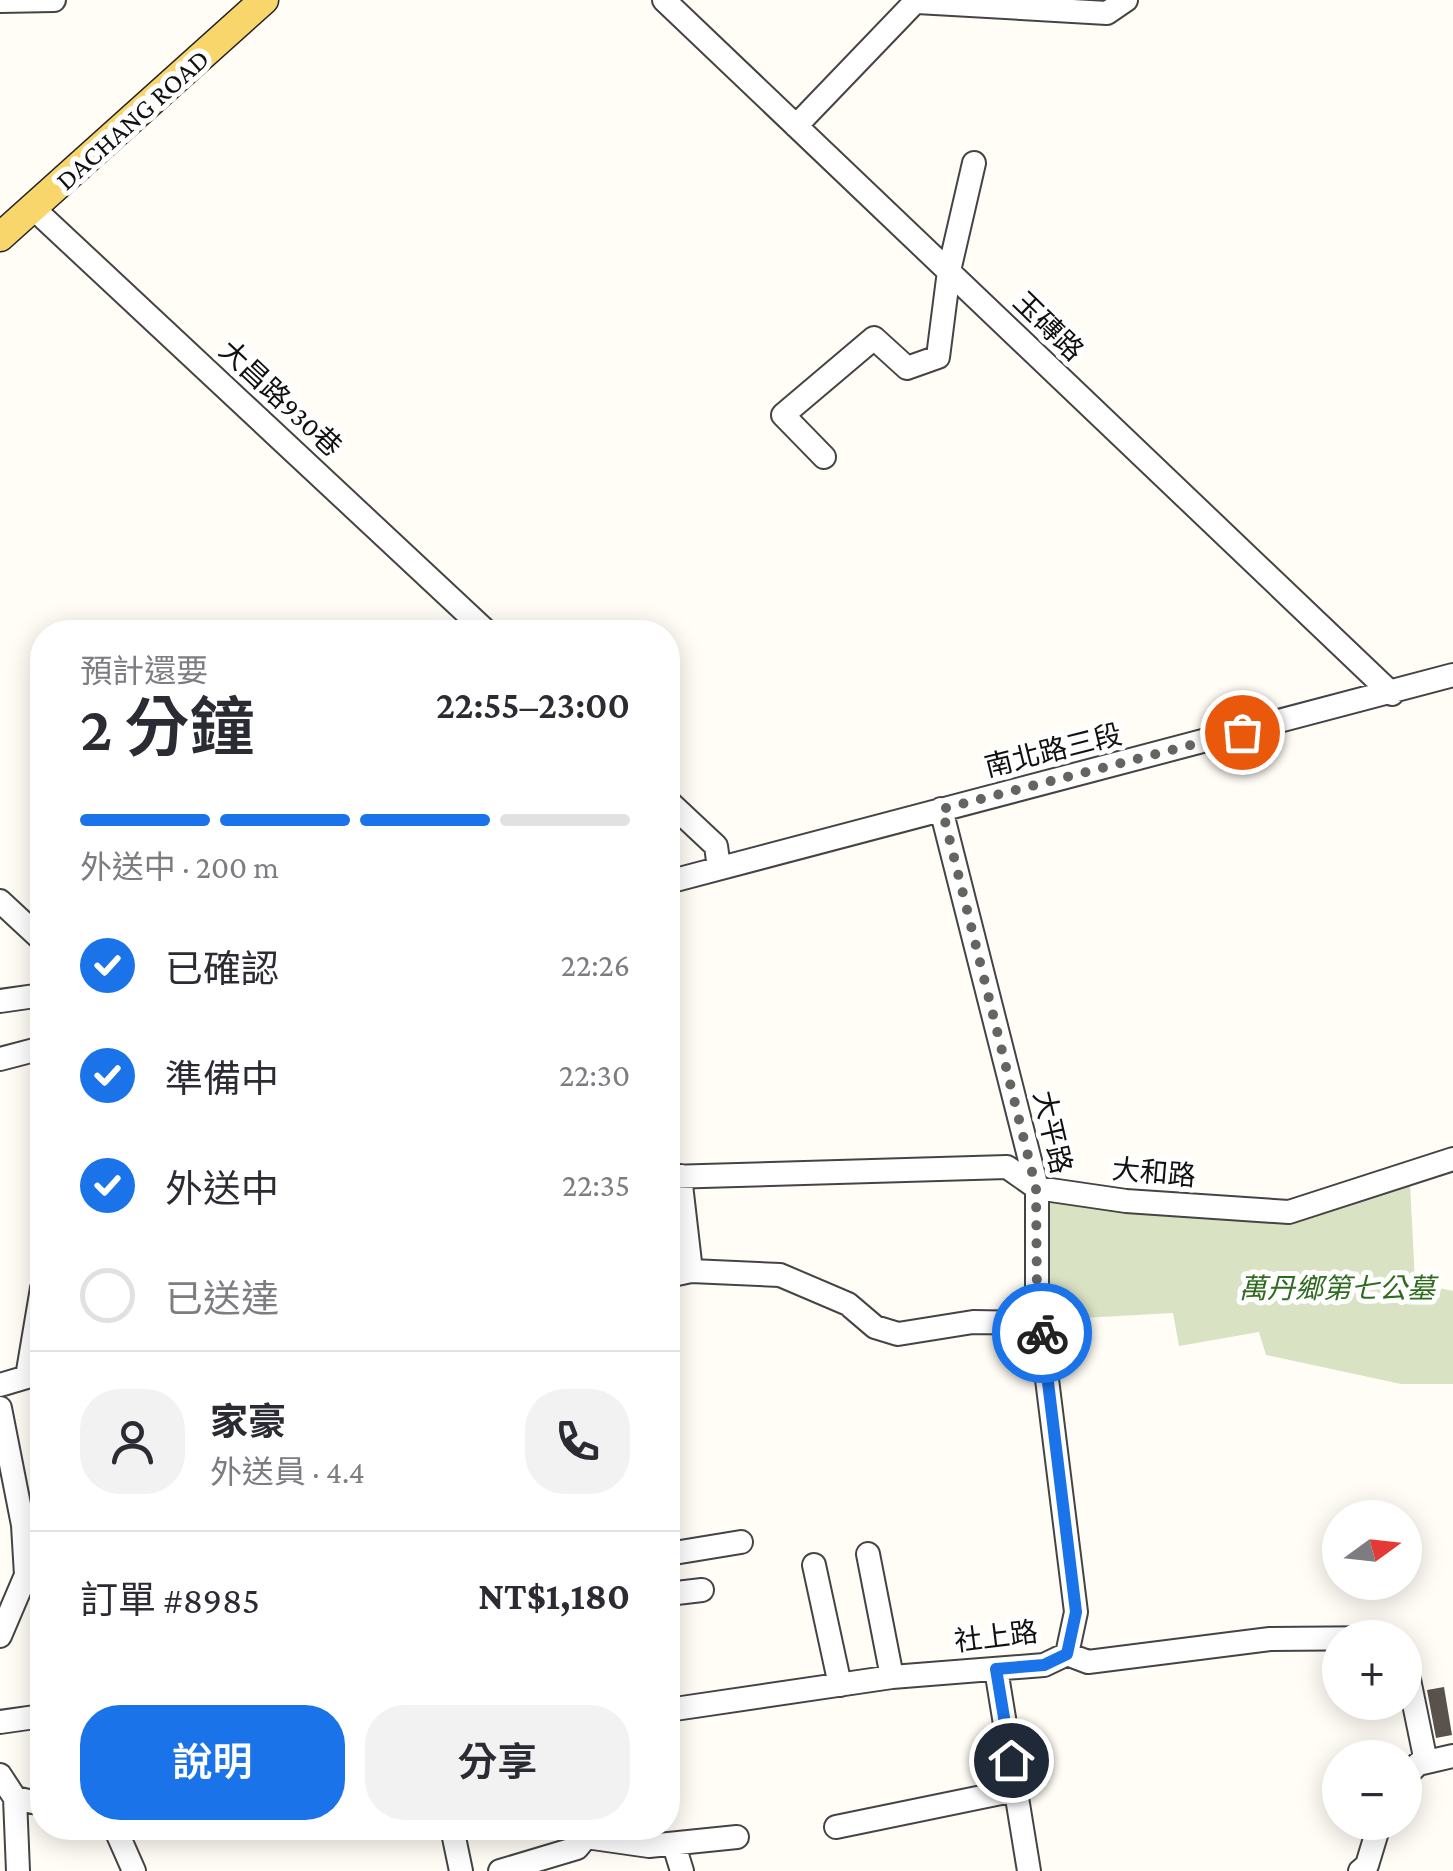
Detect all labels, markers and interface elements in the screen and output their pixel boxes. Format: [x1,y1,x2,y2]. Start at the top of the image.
street label: DACHANG ROAD [50,43,215,196]
street label: 玉磚路 [1008,286,1090,367]
street label: 大昌路930巷 [213,334,348,463]
text: 預計還要 [80,653,208,689]
text: 22:55–23:00 [436,684,630,726]
pin [1200,690,1285,775]
text: 2 分鐘 [80,692,255,764]
icon: bag [1215,705,1270,760]
street label: 南北路三段 [981,719,1125,782]
text: 外送中 · 200 m [80,849,279,885]
icon: check [80,938,135,993]
text: 22:26 [561,947,630,983]
text: 已確認 [165,948,279,990]
icon: check [80,1048,135,1103]
text: 22:30 [559,1057,630,1093]
text: 準備中 [165,1058,279,1100]
street label: 大平路 [1028,1088,1077,1177]
street label: 大和路 [1111,1153,1197,1192]
icon: check [80,1158,135,1213]
text: 22:35 [562,1167,630,1203]
text: 外送中 [165,1168,279,1210]
park label: 萬丹鄉第七公墓 [1239,1273,1439,1304]
text: 已送達 [165,1278,279,1320]
courier [992,1283,1092,1383]
icon: bike [1015,1306,1070,1361]
button: person [80,1389,185,1494]
button: phone [525,1389,630,1494]
text: 家豪 [210,1401,286,1443]
text: 外送員 · 4.4 [210,1454,365,1490]
north arrow [1322,1500,1422,1600]
map controls [1322,1500,1422,1840]
text: NT$1,180 [478,1575,630,1617]
text: 訂單 #8985 [80,1579,260,1621]
street label: 社上路 [952,1616,1040,1657]
button: + [1322,1620,1422,1720]
button: 說明 [80,1705,345,1820]
button: 分享 [365,1705,630,1820]
pin [969,1718,1054,1803]
icon: home [984,1733,1039,1788]
button: − [1322,1740,1422,1840]

